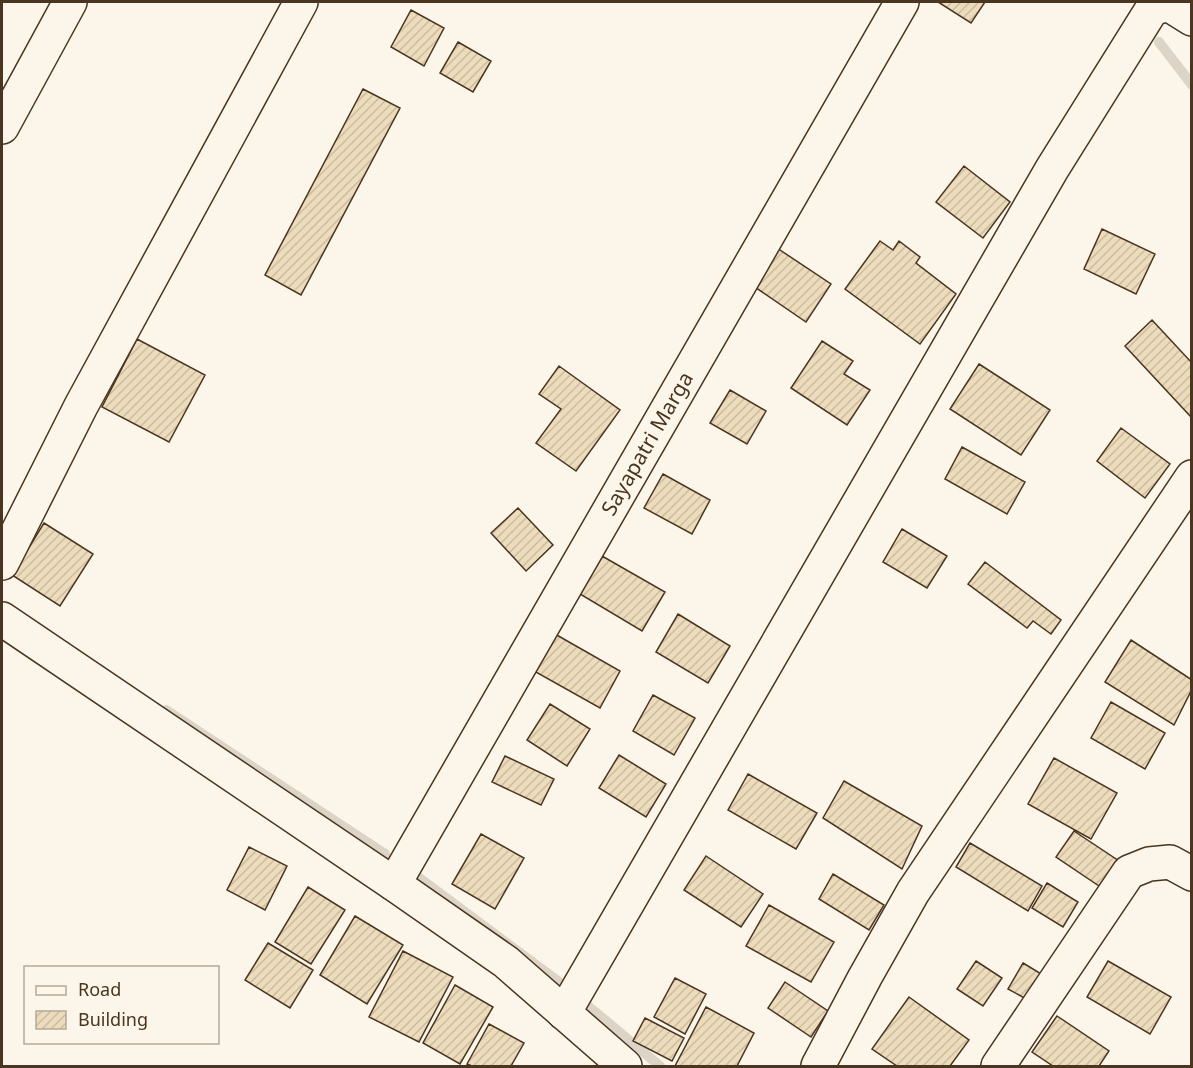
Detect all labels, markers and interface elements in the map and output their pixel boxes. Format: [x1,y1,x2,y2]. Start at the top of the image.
street label: Sayapatri Marga [594,366,699,520]
legend [24,966,219,1044]
text: Road [78,977,121,1001]
text: Building [78,1007,148,1031]

